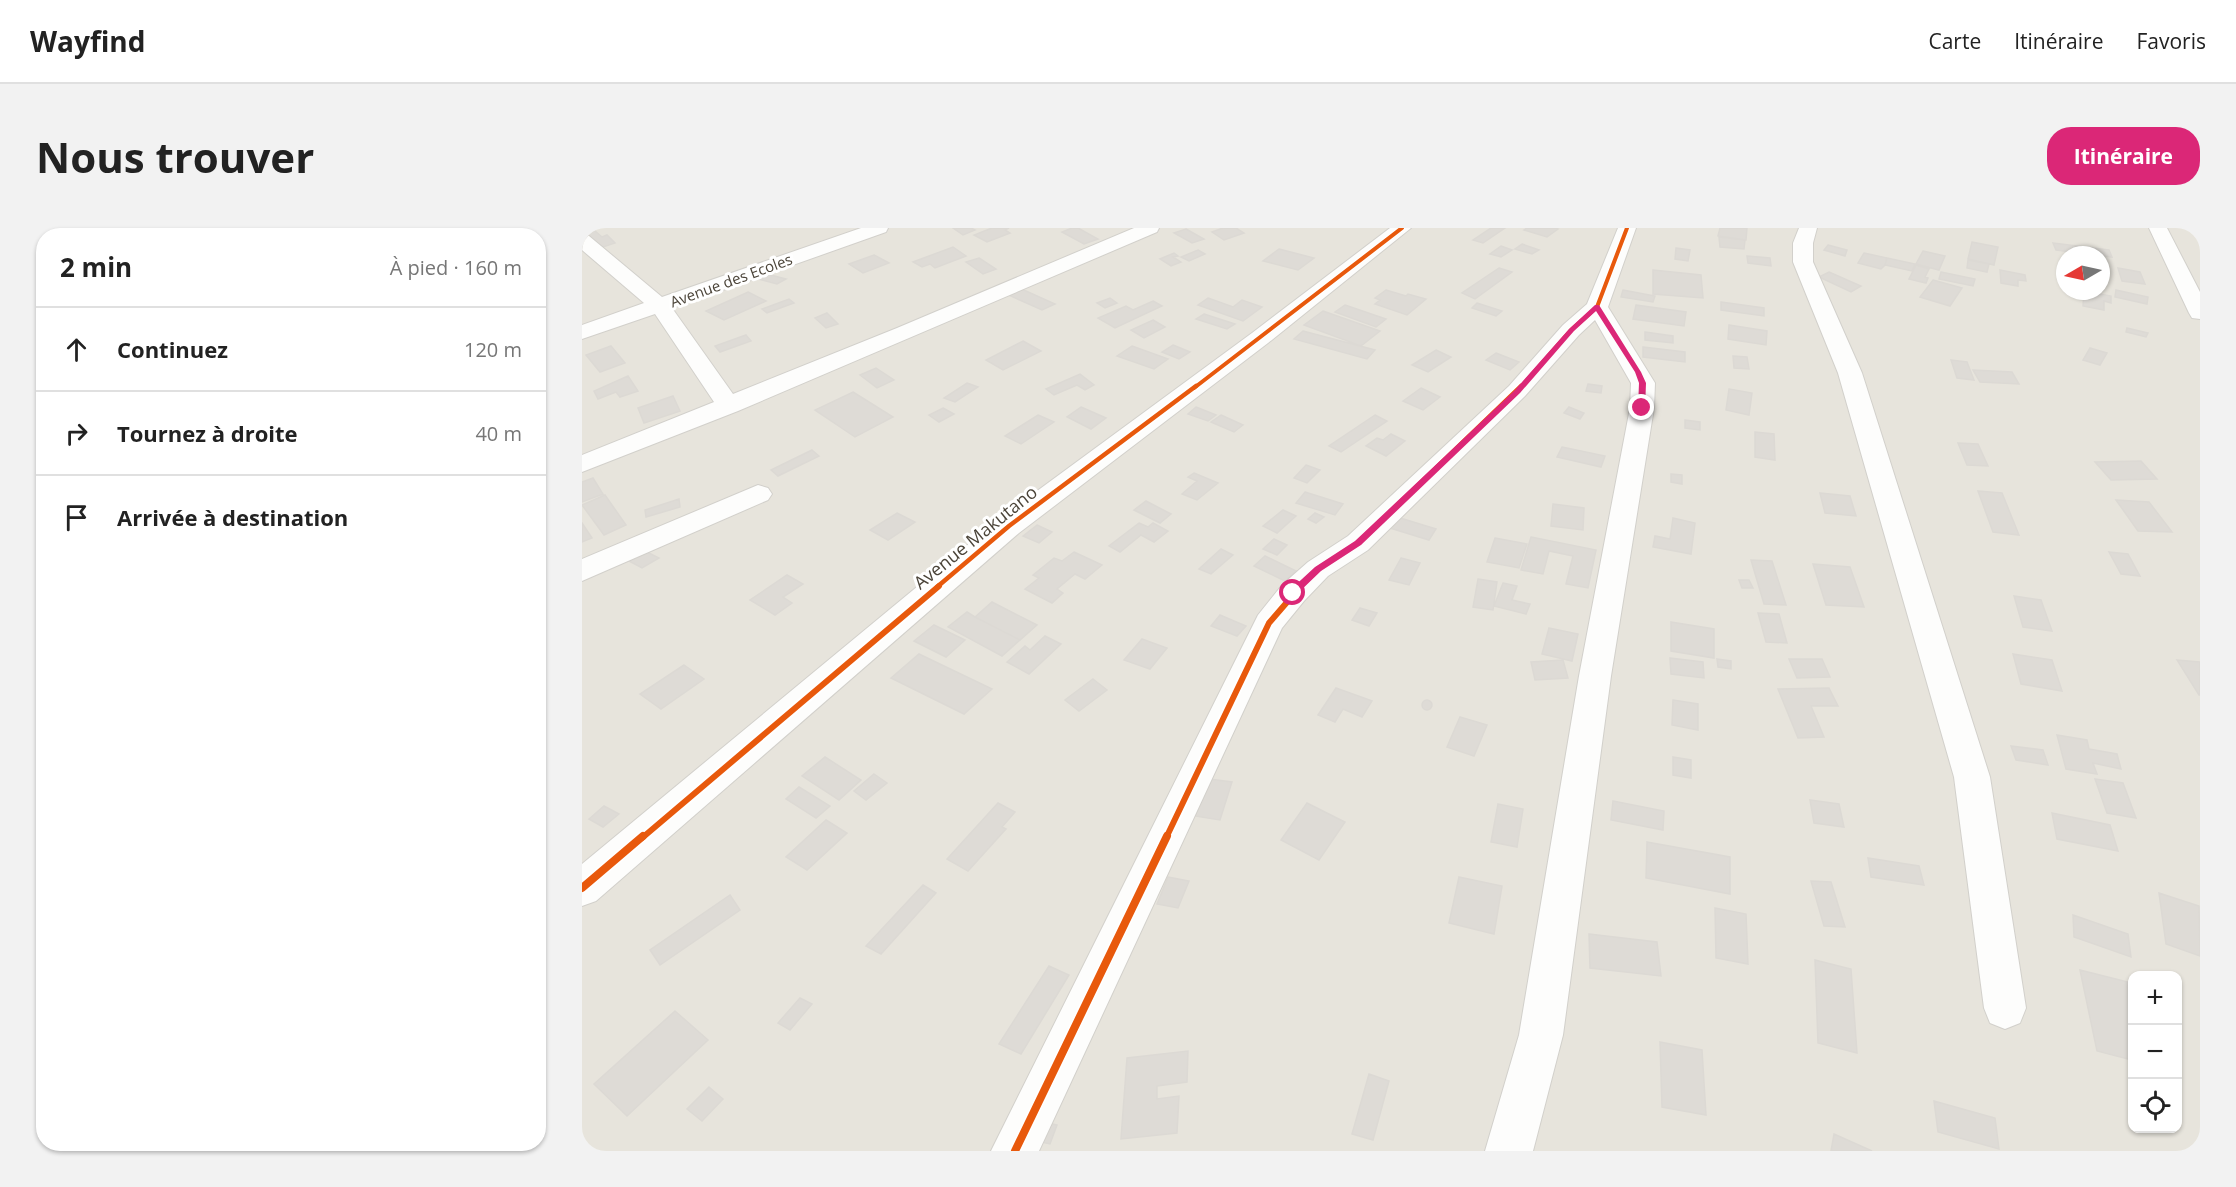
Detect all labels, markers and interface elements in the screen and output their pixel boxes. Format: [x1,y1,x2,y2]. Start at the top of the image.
text: Wayfind [30,22,145,60]
text: Carte [1928,27,1981,55]
text: Itinéraire [2014,27,2103,55]
text: Favoris [2136,27,2206,55]
button: Itinéraire [2047,127,2200,185]
text: Nous trouver [36,128,314,185]
north arrow [2056,246,2110,300]
text: 2 min [60,249,132,285]
street label: Avenue des Ecoles [667,249,795,311]
text: À pied · 160 m [390,254,522,281]
icon: ahead [60,333,93,366]
text: Continuez [117,334,228,364]
text: 120 m [464,336,522,363]
route end [1628,394,1654,420]
icon: right [60,417,93,450]
text: Tournez à droite [117,418,298,448]
text: 40 m [475,420,522,447]
street label: Avenue Makutano [908,480,1042,594]
icon: arrive [60,501,93,534]
text: Arrivée à destination [117,502,348,532]
route start [1279,579,1305,605]
map controls [2128,971,2182,1133]
button: + [2128,971,2182,1025]
button: − [2128,1025,2182,1079]
button: locate [2128,1079,2182,1133]

